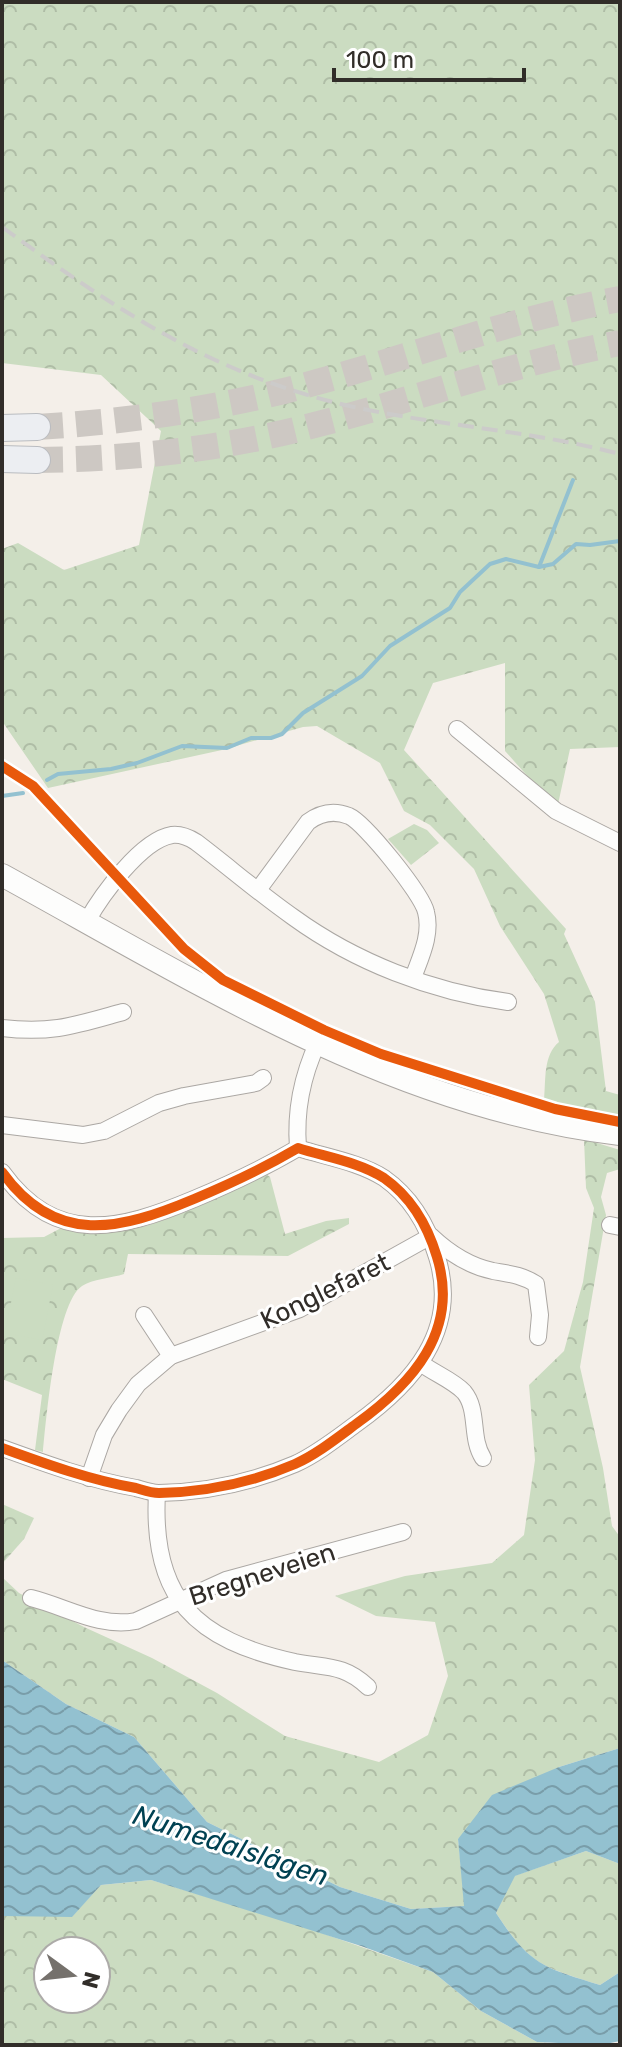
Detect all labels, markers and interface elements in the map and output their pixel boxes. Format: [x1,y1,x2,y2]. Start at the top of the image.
scale bar [334,32,524,82]
text: 100 m [346,46,414,74]
street label: Konglefaret [255,1247,395,1336]
street label: Bregneveien [185,1536,339,1613]
water label: Numedalslågen [129,1798,333,1893]
north arrow [32,1935,112,2015]
text: N [76,1969,106,1991]

